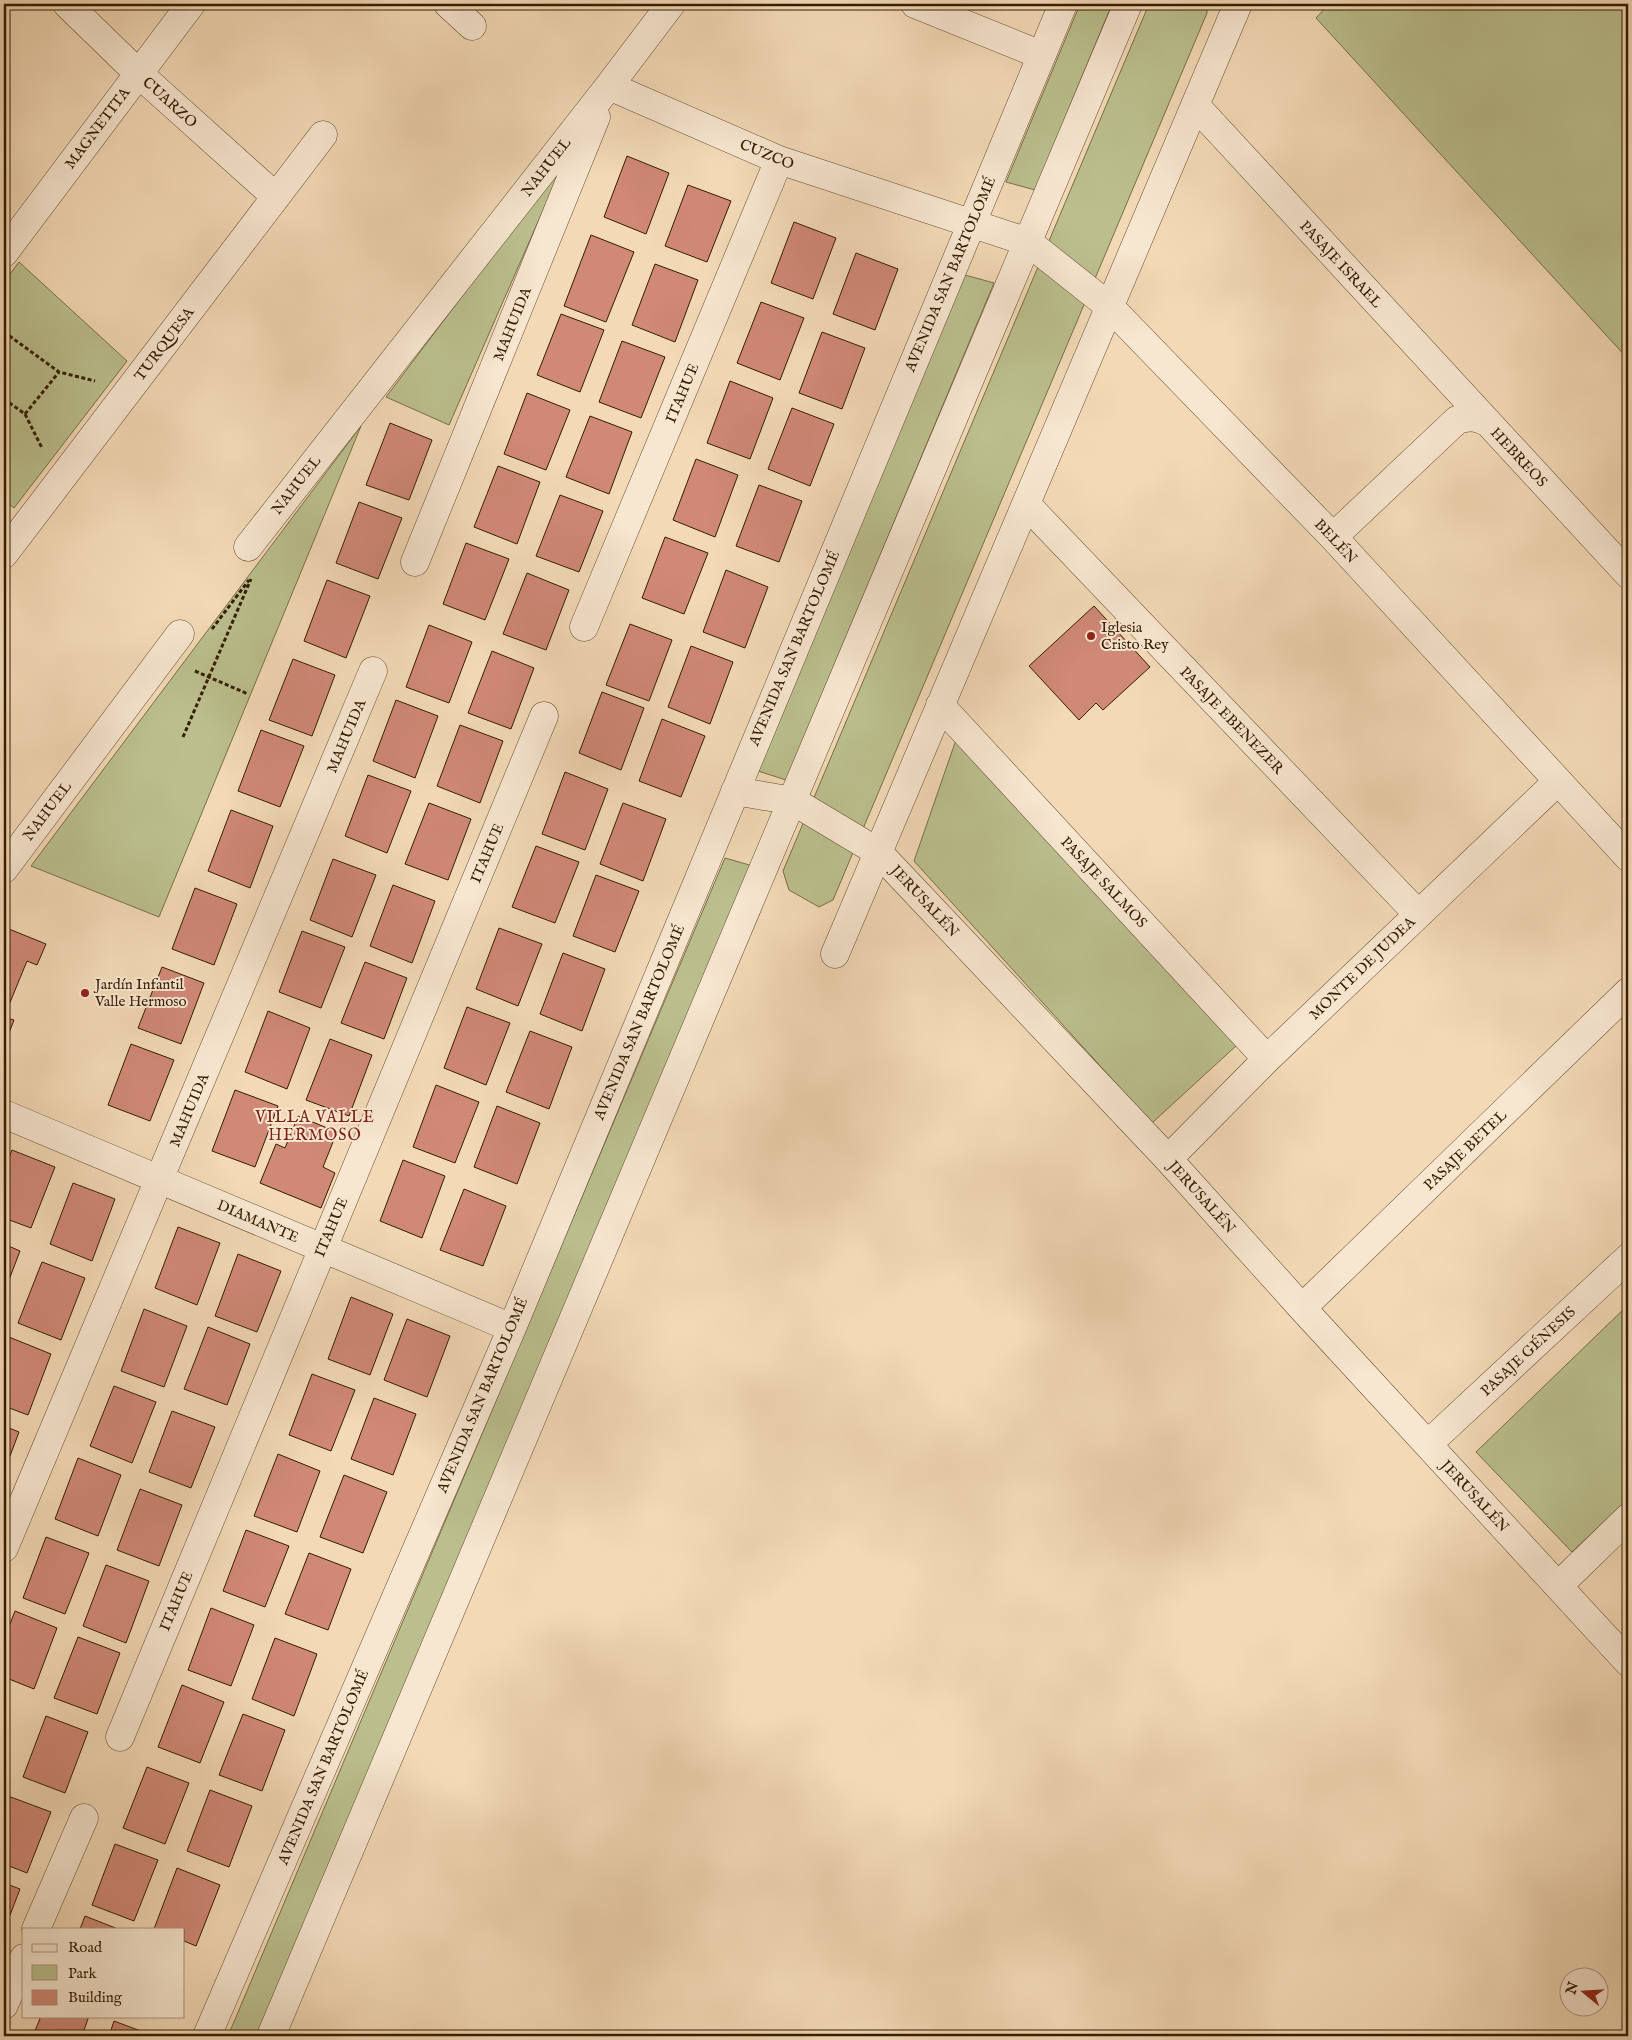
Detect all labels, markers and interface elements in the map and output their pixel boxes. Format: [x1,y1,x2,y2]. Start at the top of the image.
street label: CUARZO [138,73,201,132]
street label: MAGNETITA [61,83,135,173]
street label: NAHUEL [518,134,575,201]
street label: CUZCO [737,135,797,174]
street label: AVENIDA SAN BARTOLOMÉ [900,174,1000,376]
street label: PASAJE ISRAEL [1295,217,1386,312]
street label: MAHUIDA [489,284,536,364]
street label: TURQUESA [130,303,199,385]
street label: ITAHUE [661,360,704,426]
street label: HEBREOS [1486,423,1551,491]
street label: NAHUEL [268,452,325,519]
street label: BELÉN [1310,515,1361,568]
street label: AVENIDA SAN BARTOLOMÉ [744,548,844,750]
place label: Iglesia Cristo Rey [1101,618,1169,654]
marker: Iglesia Cristo Rey [1085,630,1097,642]
street label: PASAJE EBENEZER [1175,663,1288,779]
street label: MAHUIDA [322,696,371,776]
street label: NAHUEL [19,778,76,845]
street label: ITAHUE [466,820,509,886]
street label: PASAJE SALMOS [1056,833,1151,932]
street label: JERUSALÉN [885,860,963,941]
street label: MONTE DE JUDEA [1305,912,1420,1024]
street label: AVENIDA SAN BARTOLOMÉ [589,922,689,1124]
place label: Jardín Infantil Valle Hermoso [93,975,187,1011]
marker: Jardín Infantil Valle Hermoso [79,987,91,999]
street label: MAHUIDA [165,1070,214,1150]
street label: PASAJE BETEL [1420,1106,1511,1195]
district label: VILLA VALLE HERMOSO [254,1108,375,1146]
street label: JERUSALÉN [1163,1155,1239,1238]
street label: ITAHUE [310,1194,353,1260]
street label: DIAMANTE [214,1196,302,1247]
street label: AVENIDA SAN BARTOLOMÉ [432,1295,532,1497]
street label: PASAJE GÉNESIS [1477,1302,1580,1400]
street label: JERUSALÉN [1435,1455,1513,1536]
street label: ITAHUE [155,1568,198,1634]
street label: AVENIDA SAN BARTOLOMÉ [273,1667,373,1869]
legend [22,1928,185,2018]
text: Road [68,1938,103,1957]
text: Park [68,1964,98,1983]
north arrow [1560,1968,1610,2018]
text: N [1562,1980,1583,1998]
text: Building [68,1988,123,2007]

